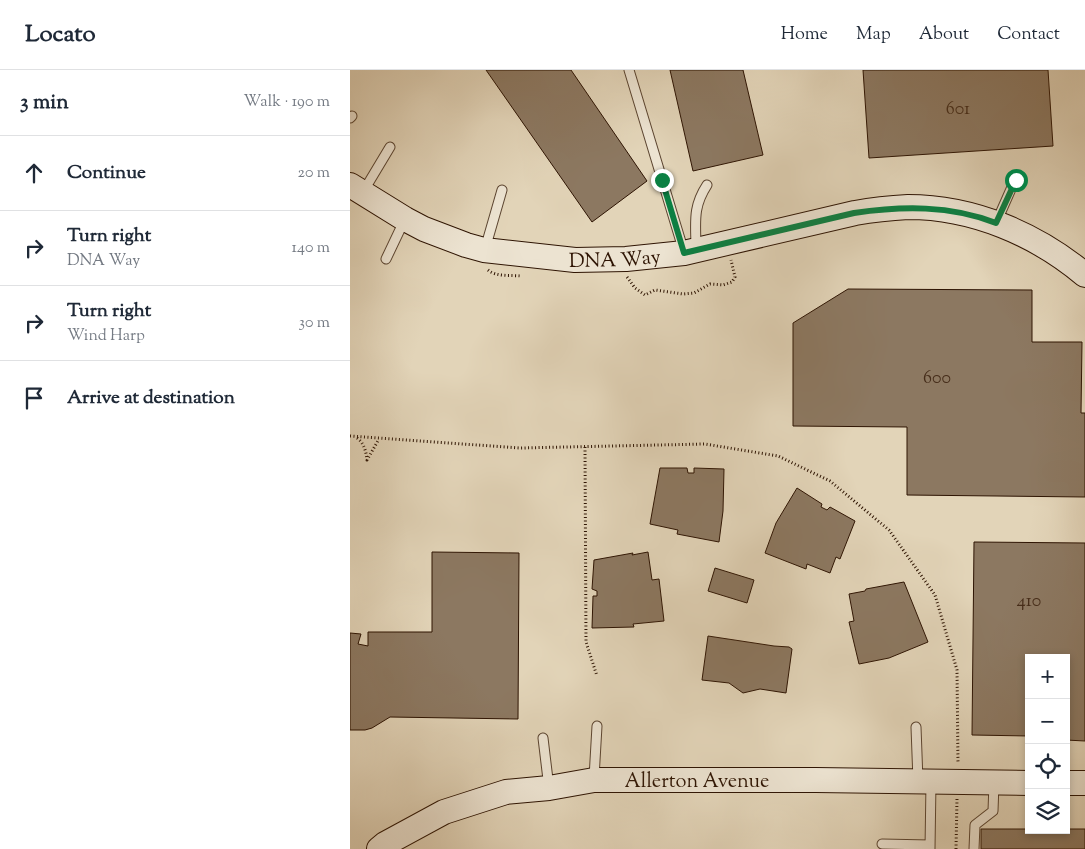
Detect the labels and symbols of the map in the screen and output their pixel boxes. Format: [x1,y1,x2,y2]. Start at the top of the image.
house number: 601 [946,97,970,123]
route end [651,169,674,192]
route start [1005,169,1028,192]
street label: DNA Way [569,244,662,277]
house number: 600 [923,366,951,392]
house number: 410 [1017,589,1041,615]
street label: Allerton Avenue [625,768,769,797]

